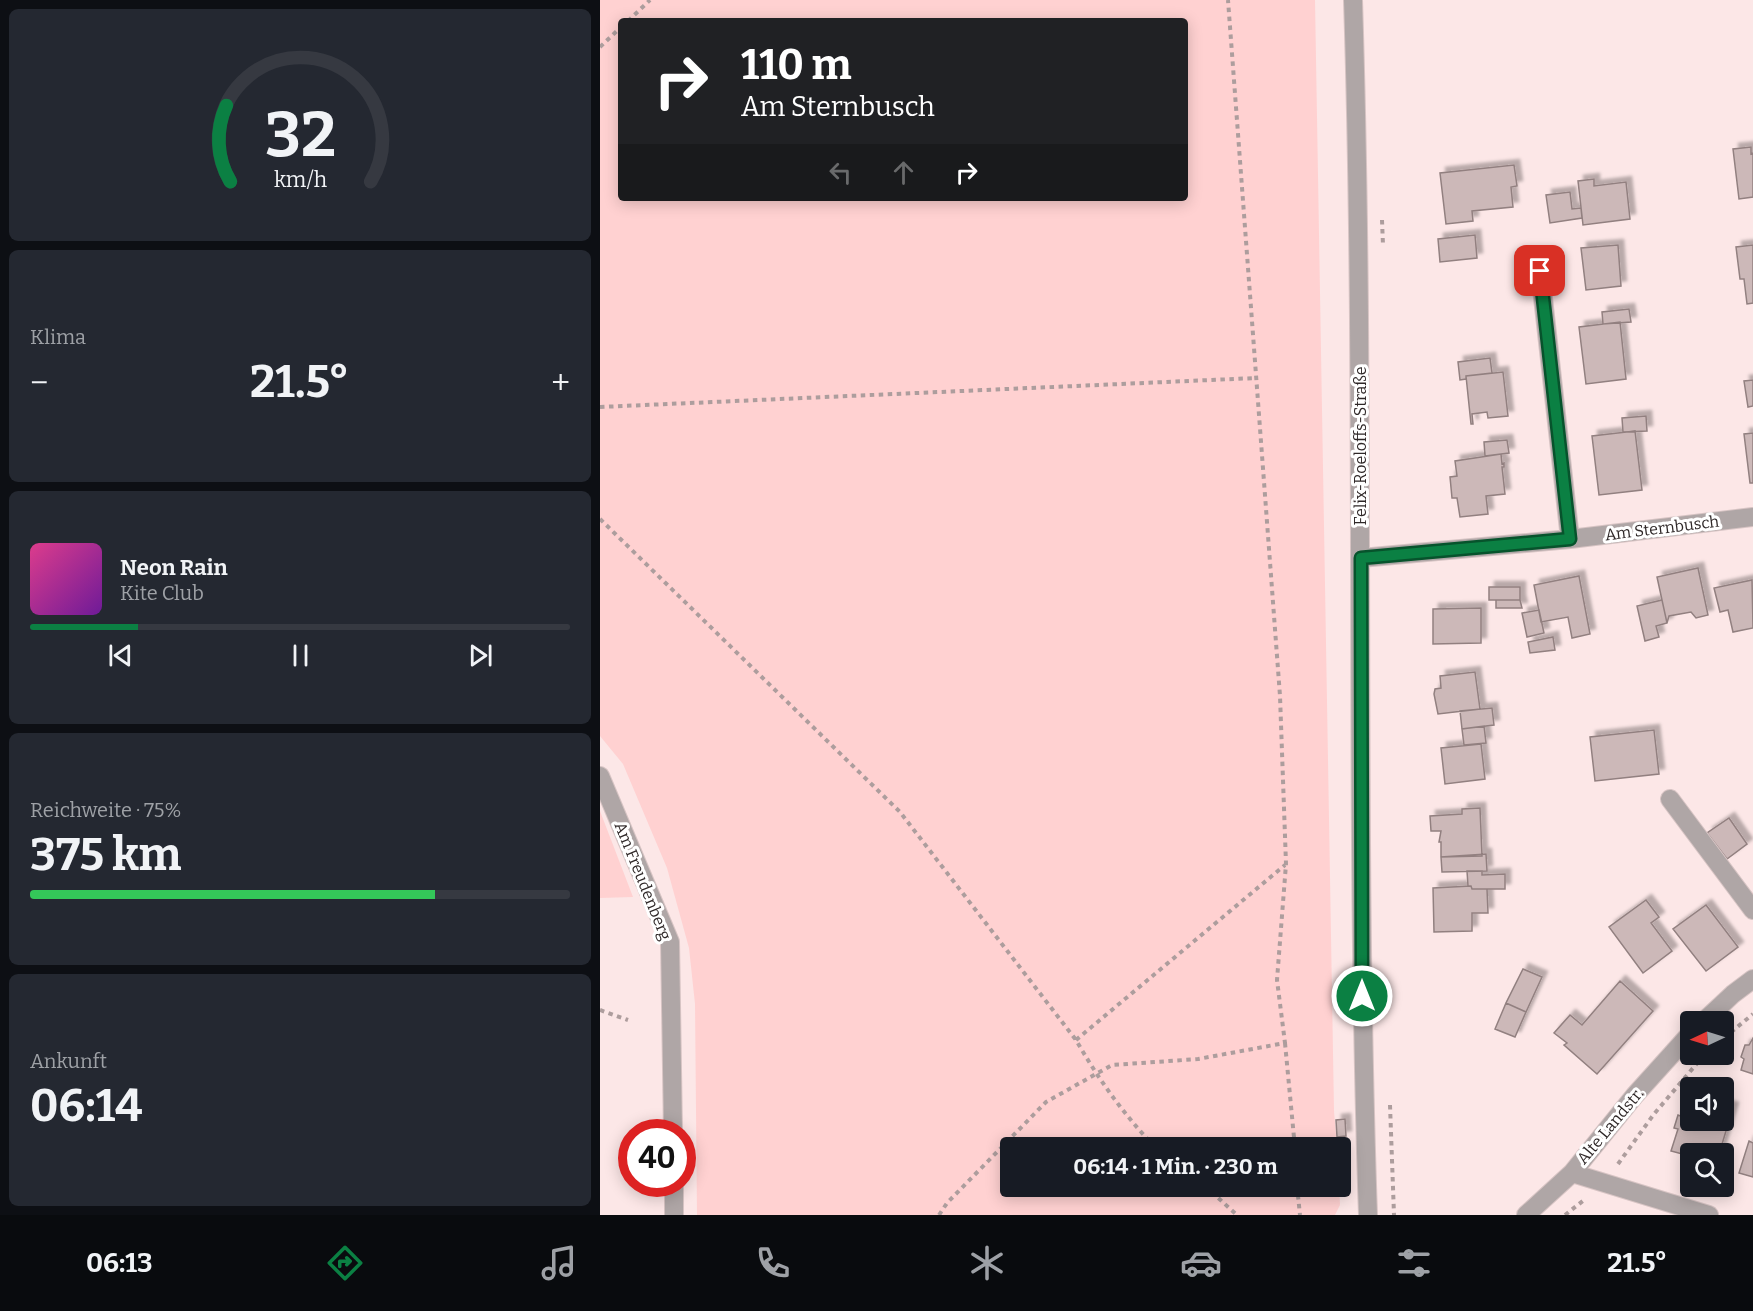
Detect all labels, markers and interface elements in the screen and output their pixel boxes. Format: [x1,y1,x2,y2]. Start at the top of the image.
text: 110 m [741,40,852,90]
icon: right [642,42,720,120]
text: Am Sternbusch [741,91,935,123]
text: 32 [264,98,336,173]
icon: left [824,156,857,189]
icon: ahead [887,156,920,189]
icon: right [950,156,983,189]
text: km/h [273,167,327,193]
pin [1514,245,1565,296]
icon: arrive [1523,254,1556,287]
text: Klima [30,325,86,349]
text: 21.5° [250,355,349,409]
text: − [30,363,48,403]
text: + [551,363,570,403]
street label: Felix-Roeloffs-Straße [1351,367,1370,525]
street label: Am Sternbusch [1604,512,1720,544]
text: Neon Rain [120,554,228,581]
text: Kite Club [120,581,204,605]
icon: previous [104,639,137,672]
icon: pause [284,639,317,672]
icon: next [464,639,497,672]
text: Reichweite · 75% [30,798,181,822]
street label: Am Freudenberg [611,819,675,943]
text: 375 km [30,828,181,882]
position arrow [1330,964,1394,1028]
north arrow [1680,1011,1734,1065]
map controls [1680,1011,1734,1197]
text: Ankunft [30,1049,107,1073]
button: sound [1680,1077,1734,1131]
text: 06:14 [30,1079,143,1133]
street label: Alte Landstr. [1573,1084,1647,1168]
speed limit sign: 40 [618,1119,696,1197]
button: search [1680,1143,1734,1197]
text: 06:14 · 1 Min. · 230 m [1073,1153,1278,1180]
icon: directions [324,1242,366,1284]
icon: music [538,1242,580,1284]
icon: phone [752,1242,794,1284]
icon: climate [966,1242,1008,1284]
icon: car [1180,1242,1222,1284]
icon: filters [1393,1242,1435,1284]
text: 06:13 [86,1247,153,1279]
text: 21.5° [1607,1247,1667,1279]

